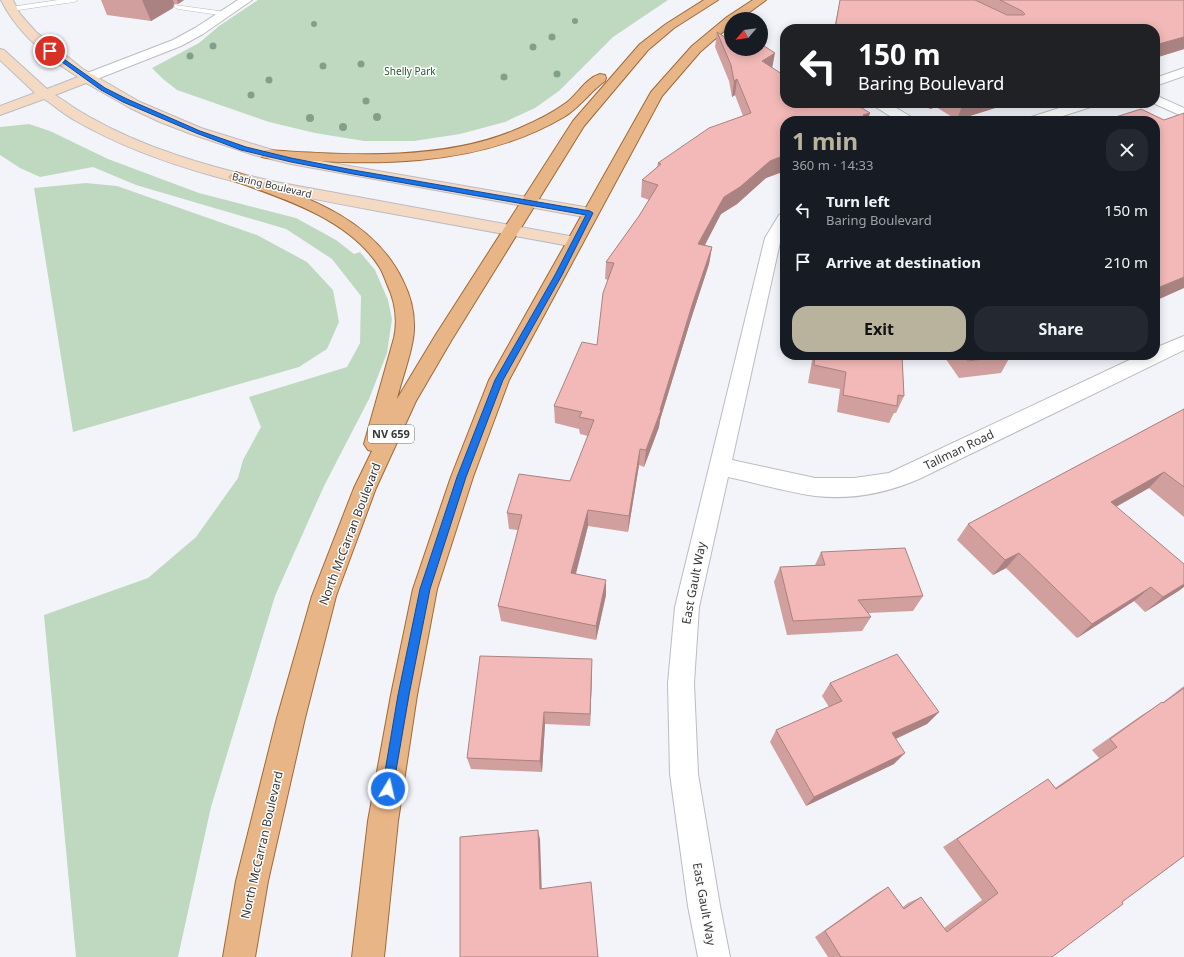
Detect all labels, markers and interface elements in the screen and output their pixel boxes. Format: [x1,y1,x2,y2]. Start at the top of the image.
north arrow [724,12,768,56]
map controls [724,12,768,56]
pin [33,34,67,68]
text: 150 m [858,35,941,73]
icon: arrive [39,40,61,62]
icon: left [792,40,844,92]
park label: Shelly Park [384,64,436,78]
text: Baring Boulevard [858,71,1004,95]
text: 1 min [792,124,858,157]
button: close [1106,129,1148,171]
text: 360 m · 14:33 [792,156,873,174]
street label: Baring Boulevard [231,169,313,201]
text: Turn left [826,191,890,211]
icon: left [792,199,814,221]
text: 150 m [1104,200,1148,220]
text: Baring Boulevard [826,211,932,229]
icon: arrive [792,251,814,273]
text: Arrive at destination [826,252,981,272]
text: 210 m [1104,252,1148,272]
button: Exit [792,306,966,352]
button: Share [974,306,1148,352]
road number: NV 659 [368,425,414,443]
street label: Tallman Road [921,425,997,474]
street label: North McCarran Boulevard [315,460,385,607]
street label: East Gault Way [677,539,710,626]
position arrow [367,768,409,810]
street label: North McCarran Boulevard [236,769,287,920]
street label: East Gault Way [689,861,720,948]

